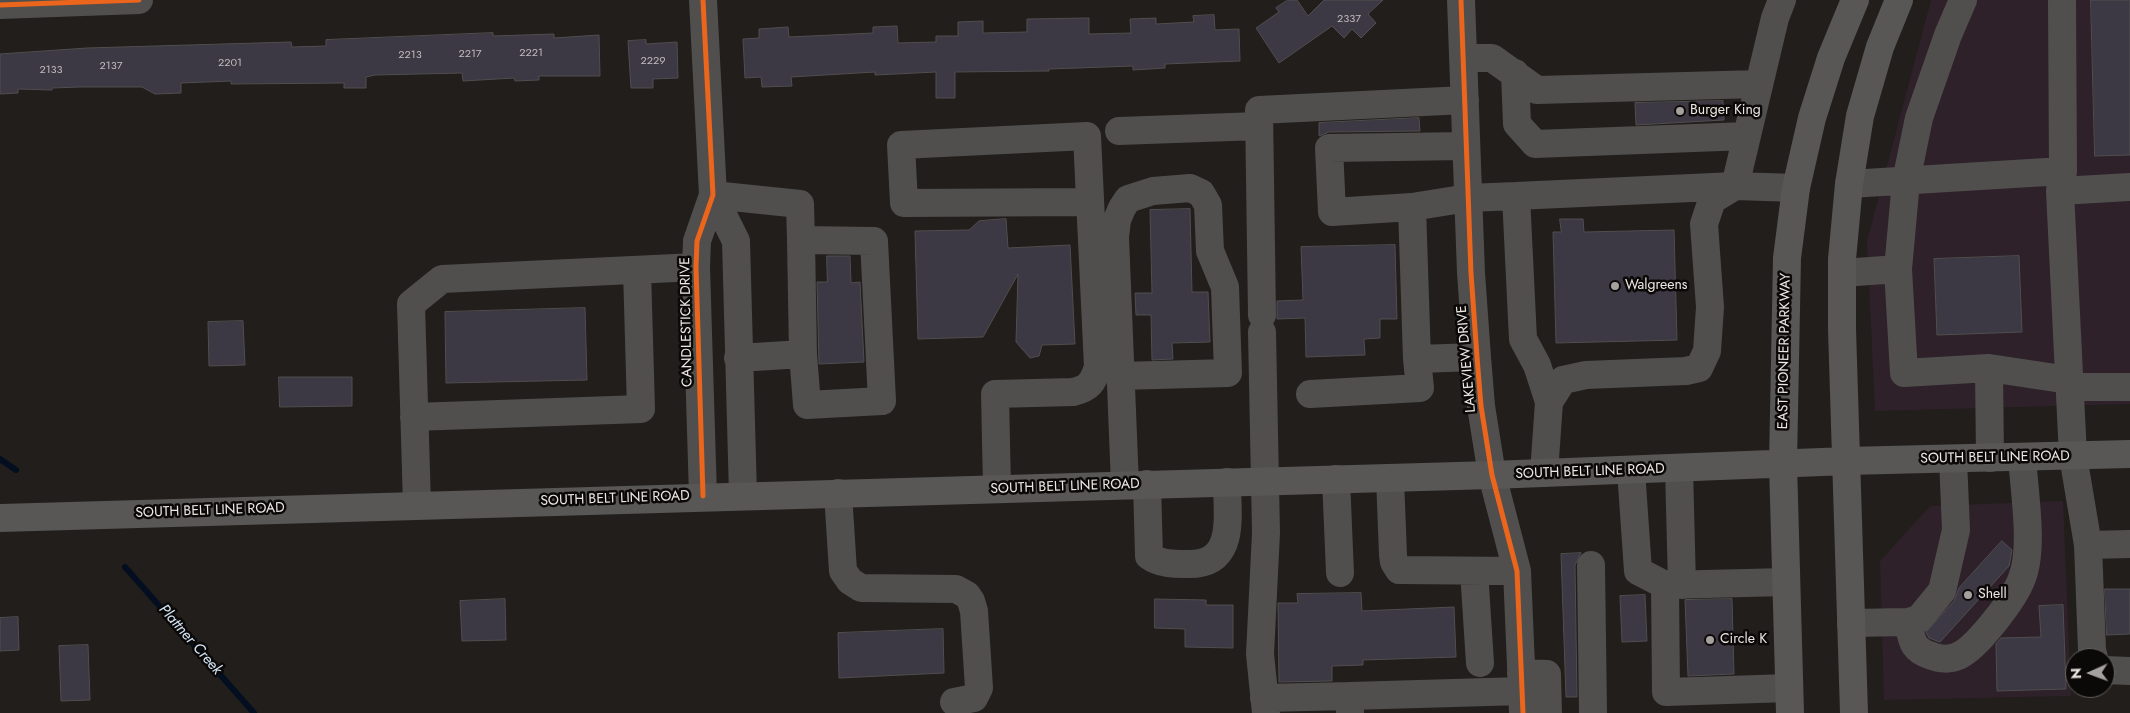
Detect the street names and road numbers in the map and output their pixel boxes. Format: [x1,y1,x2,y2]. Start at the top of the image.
street label: CANDLESTICK DRIVE [677,257,697,387]
street label: EAST PIONEER PARKWAY [1775,273,1795,429]
street label: LAKEVIEW DRIVE [1454,305,1480,413]
street label: SOUTH BELT LINE ROAD [1920,448,2070,468]
street label: SOUTH BELT LINE ROAD [1515,461,1665,483]
street label: SOUTH BELT LINE ROAD [990,476,1140,498]
street label: SOUTH BELT LINE ROAD [540,488,690,510]
street label: SOUTH BELT LINE ROAD [135,500,285,522]

